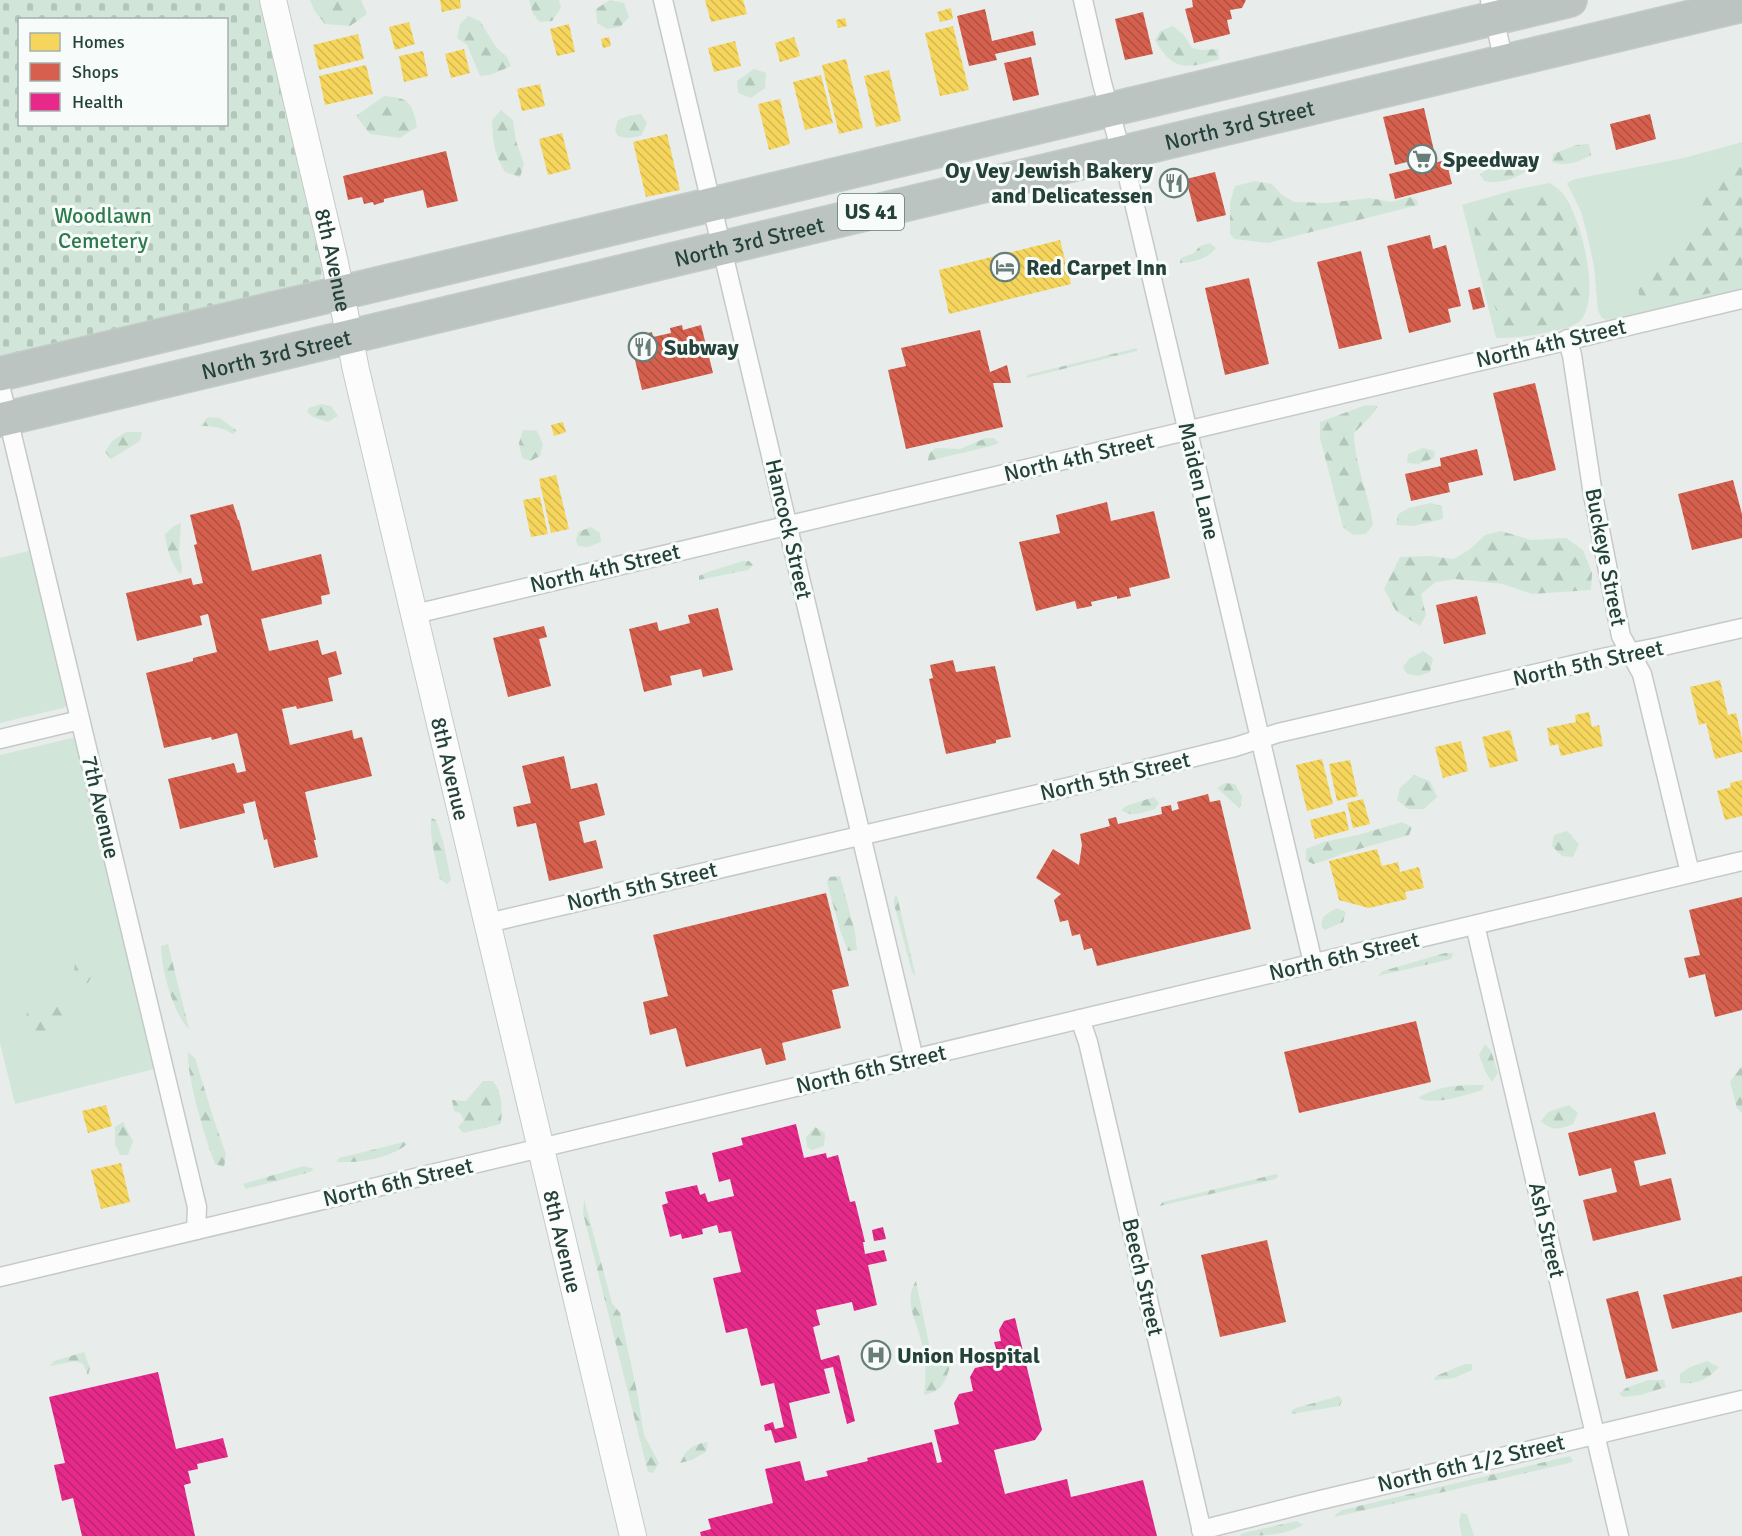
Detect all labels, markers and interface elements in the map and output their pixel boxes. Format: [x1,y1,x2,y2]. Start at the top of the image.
legend [18,18,228,126]
text: Homes [72,31,125,53]
text: Shops [72,61,119,83]
text: Health [72,91,123,113]
street label: North 3rd Street [1162,94,1317,156]
supermarket icon: Speedway [1406,143,1438,175]
place label: Speedway [1443,146,1539,173]
place label: Oy Vey Jewish Bakery and Delicatessen [945,157,1153,209]
restaurant icon: Oy Vey Jewish Bakery and Delicatessen [1158,167,1190,199]
road number: US 41 [838,194,904,230]
park label: Woodlawn Cemetery [54,202,152,254]
street label: 8th Avenue [309,206,358,314]
street label: North 3rd Street [671,211,827,272]
hotel icon: Red Carpet Inn [989,251,1021,283]
place label: Red Carpet Inn [1026,254,1167,281]
street label: North 4th Street [1473,313,1629,373]
street label: North 3rd Street [199,323,354,385]
restaurant icon: Subway [627,331,659,363]
place label: Subway [664,334,739,361]
street label: Maiden Lane [1172,420,1226,542]
street label: North 4th Street [1001,427,1157,487]
street label: Hancock Street [760,456,818,602]
street label: Buckeye Street [1579,486,1633,629]
street label: North 4th Street [527,538,683,598]
street label: North 5th Street [1510,634,1666,692]
street label: 8th Avenue [425,714,476,823]
street label: North 5th Street [1037,746,1193,806]
street label: 7th Avenue [76,753,126,861]
street label: North 5th Street [564,856,720,916]
street label: North 6th Street [1266,926,1422,986]
street label: North 6th Street [793,1039,949,1099]
street label: North 6th Street [320,1152,476,1212]
street label: Ash Street [1523,1180,1571,1281]
street label: 8th Avenue [538,1187,588,1296]
street label: Beech Street [1116,1216,1170,1339]
hospital icon: Union Hospital [860,1339,892,1371]
place label: Union Hospital [897,1342,1040,1369]
street label: North 6th 1/2 Street [1375,1428,1567,1498]

